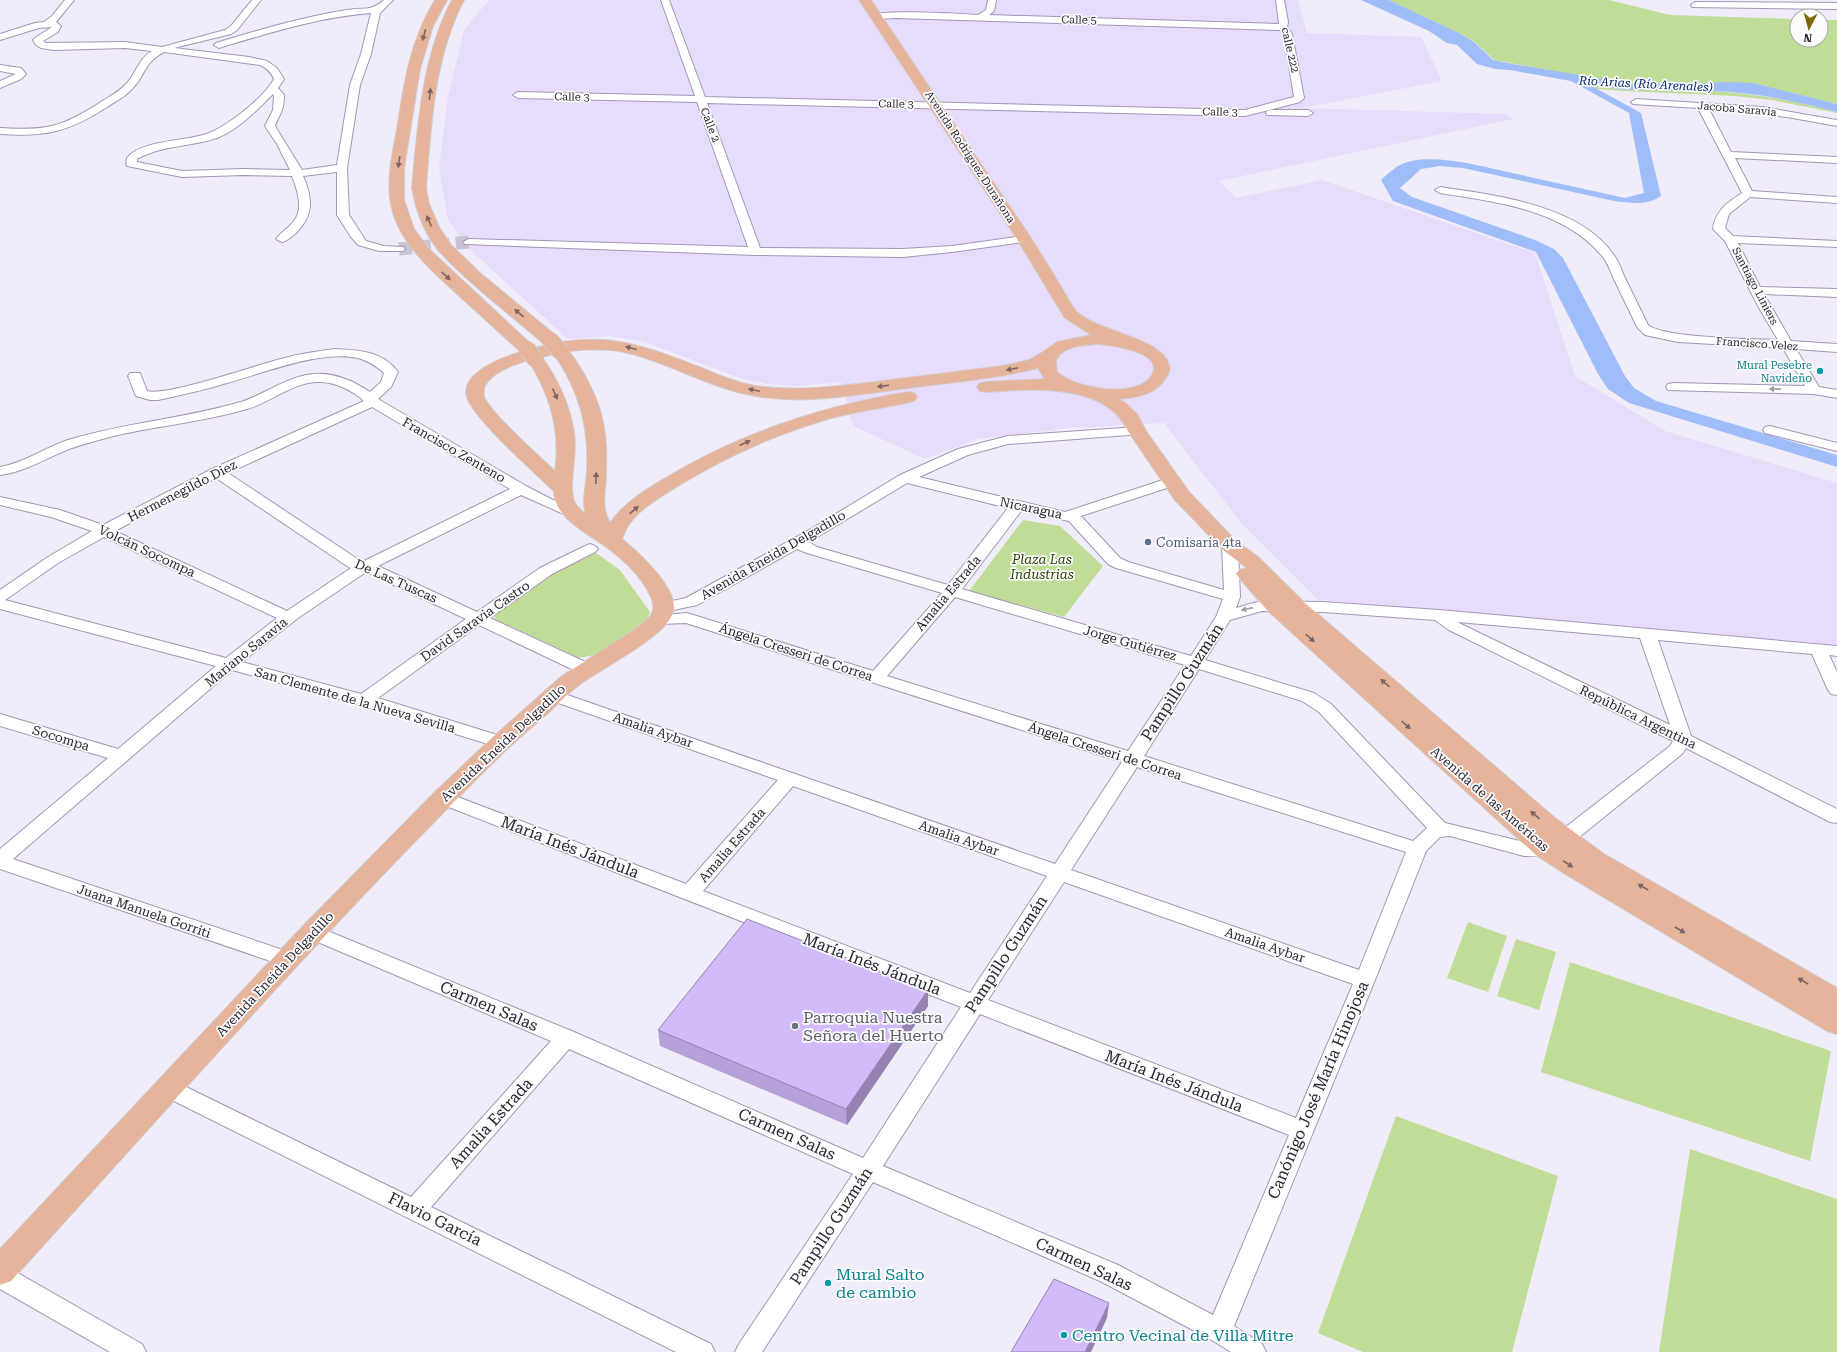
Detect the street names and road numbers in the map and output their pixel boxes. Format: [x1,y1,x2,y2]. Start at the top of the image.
street label: Calle 5 [1061,13,1097,27]
street label: calle 222 [1278,26,1302,74]
street label: Avenida Rodríguez Durañona [922,88,1018,226]
street label: Calle 3 [554,90,590,104]
street label: Calle 3 [878,97,914,111]
street label: Jacoba Saravia [1697,99,1777,119]
street label: Calle 3 [1202,105,1238,119]
street label: Calle 2 [698,106,722,144]
street label: Santiago Liniers [1729,245,1781,327]
street label: Francisco Velez [1716,335,1798,353]
street label: Francisco Zenteno [400,414,508,486]
street label: Hermenegildo Diez [125,457,239,525]
street label: Nicaragua [998,494,1064,522]
street label: Avenida Eneida Delgadillo [698,507,848,603]
street label: Volcán Socompa [96,522,198,580]
street label: Amalia Estrada [912,552,984,634]
street label: De Las Tuscas [353,556,439,606]
street label: David Saravia Castro [418,578,532,664]
street label: Mariano Saravia [202,614,290,690]
street label: Ángela Cresseri de Correa [717,619,875,684]
street label: Pampillo Guzmán [1137,620,1227,744]
street label: Jorge Gutiérrez [1082,623,1178,663]
street label: San Clemente de la Nueva Sevilla [253,664,457,736]
street label: Avenida Eneida Delgadillo [438,681,568,805]
street label: República Argentina [1577,682,1699,752]
street label: Amalia Aybar [611,709,696,751]
street label: Ángela Cresseri de Correa [1026,718,1184,783]
street label: Socompa [31,722,91,754]
street label: Avenida de las Américas [1428,744,1552,854]
street label: Amalia Estrada [696,805,768,885]
street label: María Inés Jándula [498,812,642,882]
street label: Amalia Aybar [917,817,1002,859]
street label: Juana Manuela Gorriti [75,881,213,941]
street label: Pampillo Guzmán [961,892,1051,1016]
street label: Avenida Eneida Delgadillo [213,909,337,1039]
street label: Amalia Aybar [1223,924,1308,966]
street label: María Inés Jándula [800,929,944,999]
street label: Carmen Salas [437,977,541,1035]
street label: Canónigo José María Hinojosa [1263,978,1373,1202]
street label: María Inés Jándula [1102,1046,1246,1116]
street label: Amalia Estrada [445,1074,537,1172]
street label: Carmen Salas [735,1104,839,1164]
street label: Pampillo Guzmán [786,1164,876,1288]
street label: Flavio García [385,1188,485,1250]
street label: Carmen Salas [1033,1233,1136,1295]

